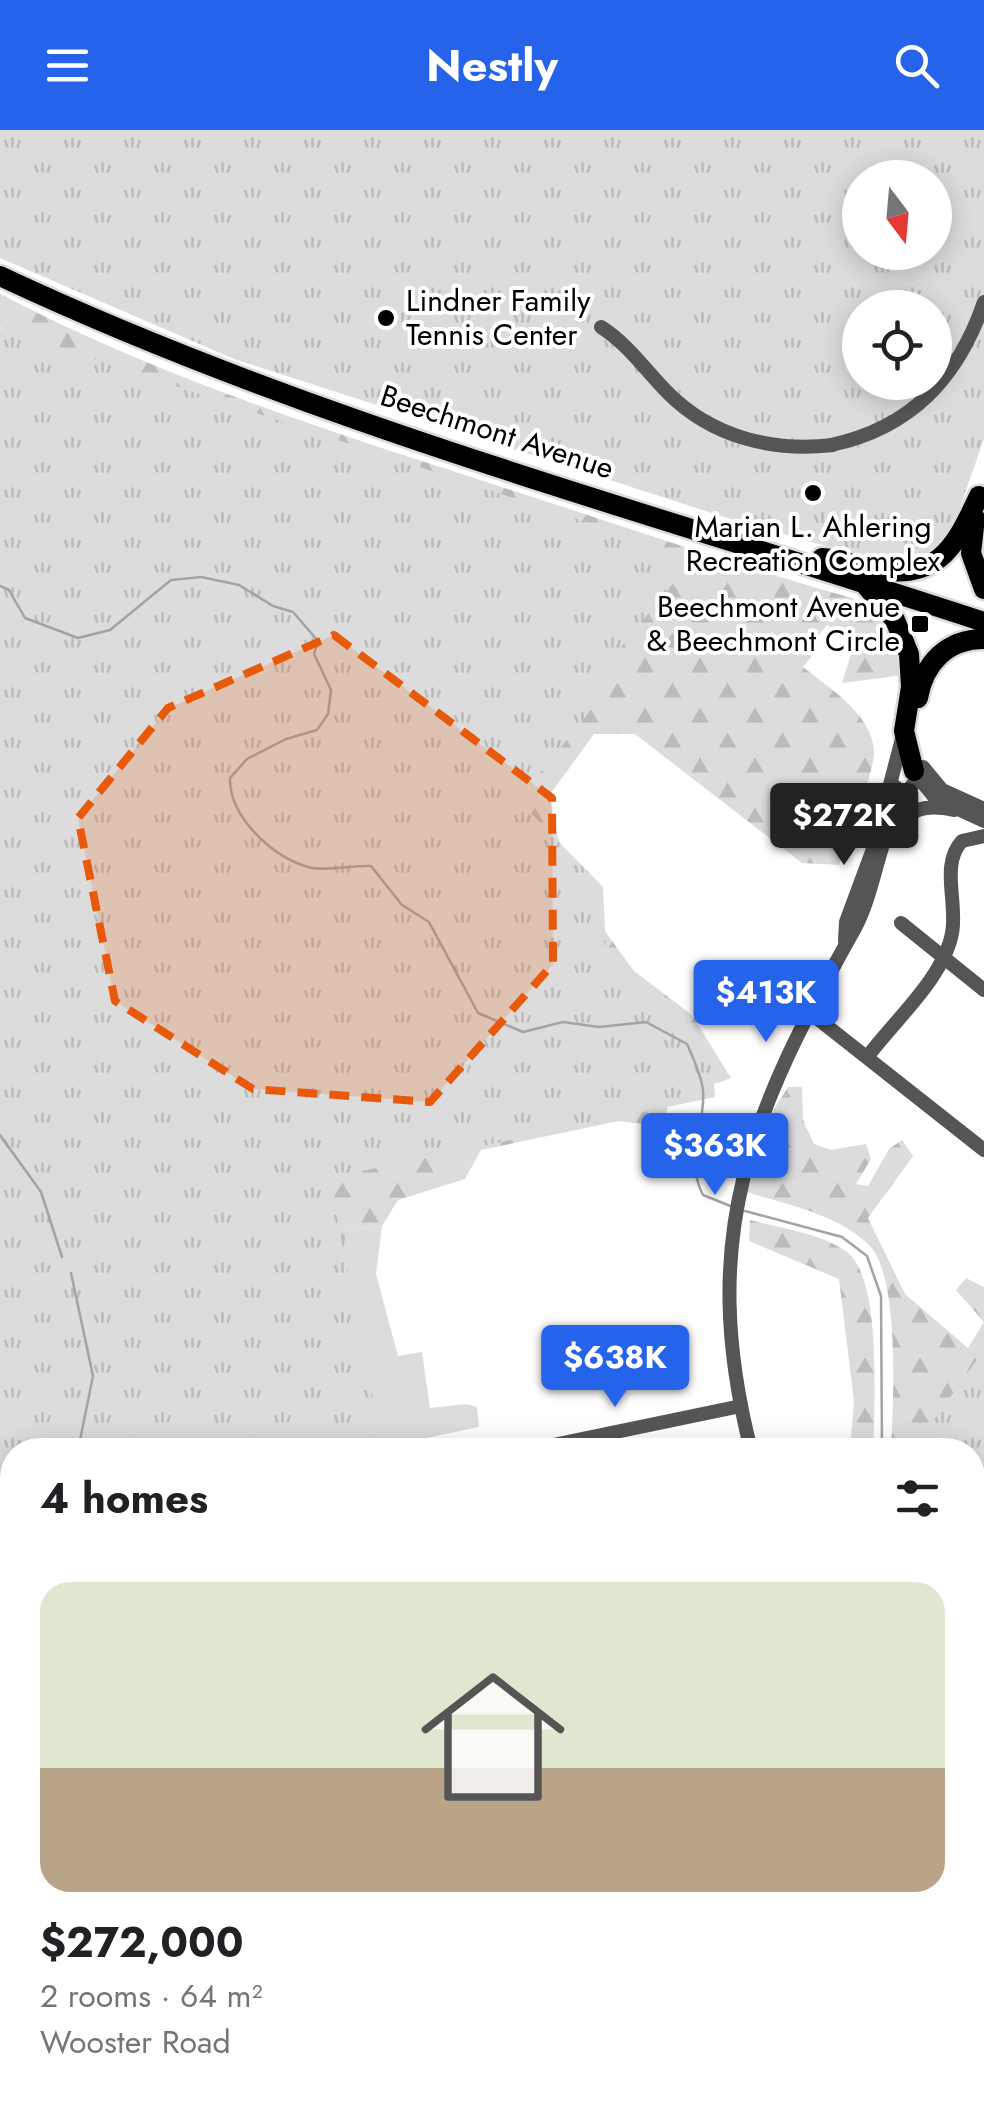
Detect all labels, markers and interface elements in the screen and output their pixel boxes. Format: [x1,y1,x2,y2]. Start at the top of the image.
text: Nestly [426,33,558,98]
icon: menu [40,38,95,93]
icon: search [889,38,944,93]
north arrow [842,160,952,270]
map controls [842,160,952,400]
place label: Lindner Family Tennis Center [406,279,591,356]
button: locate [842,290,952,400]
marker: Lindner Family Tennis Center [375,307,397,329]
street label: Beechmont Avenue [375,374,619,490]
marker: Marian L. Ahlering Recreation Complex [802,482,824,504]
place label: Marian L. Ahlering Recreation Complex [686,505,941,582]
place label: Beechmont Avenue & Beechmont Circle [646,585,900,662]
marker: Beechmont Avenue & Beechmont Circle [909,613,931,635]
pin: $272K [774,783,914,868]
text: $272K [792,792,896,838]
pin: $413K [696,960,836,1045]
text: $413K [716,969,816,1015]
pin: $363K [645,1113,785,1198]
text: $363K [663,1122,767,1168]
pin: $638K [545,1325,685,1410]
text: $638K [563,1334,667,1380]
text: 4 homes [40,1468,208,1529]
icon: filters [890,1471,945,1526]
icon: home [403,1647,583,1827]
text: $272,000 [40,1912,244,1973]
text: 2 rooms · 64 m² [40,1973,263,2019]
text: Wooster Road [40,2019,231,2065]

